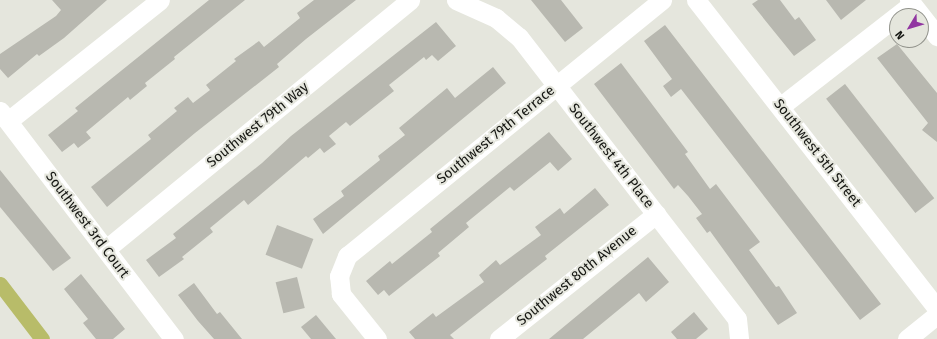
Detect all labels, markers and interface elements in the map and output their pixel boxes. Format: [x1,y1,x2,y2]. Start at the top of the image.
north arrow [889,8,929,48]
text: N [893,28,907,42]
street label: Southwest 79th Way [204,79,312,171]
street label: Southwest 79th Terrace [434,82,558,188]
street label: Southwest 5th Street [770,96,864,210]
street label: Southwest 4th Place [565,100,657,212]
street label: Southwest 3rd Court [42,169,132,281]
street label: Southwest 80th Avenue [514,223,640,329]

